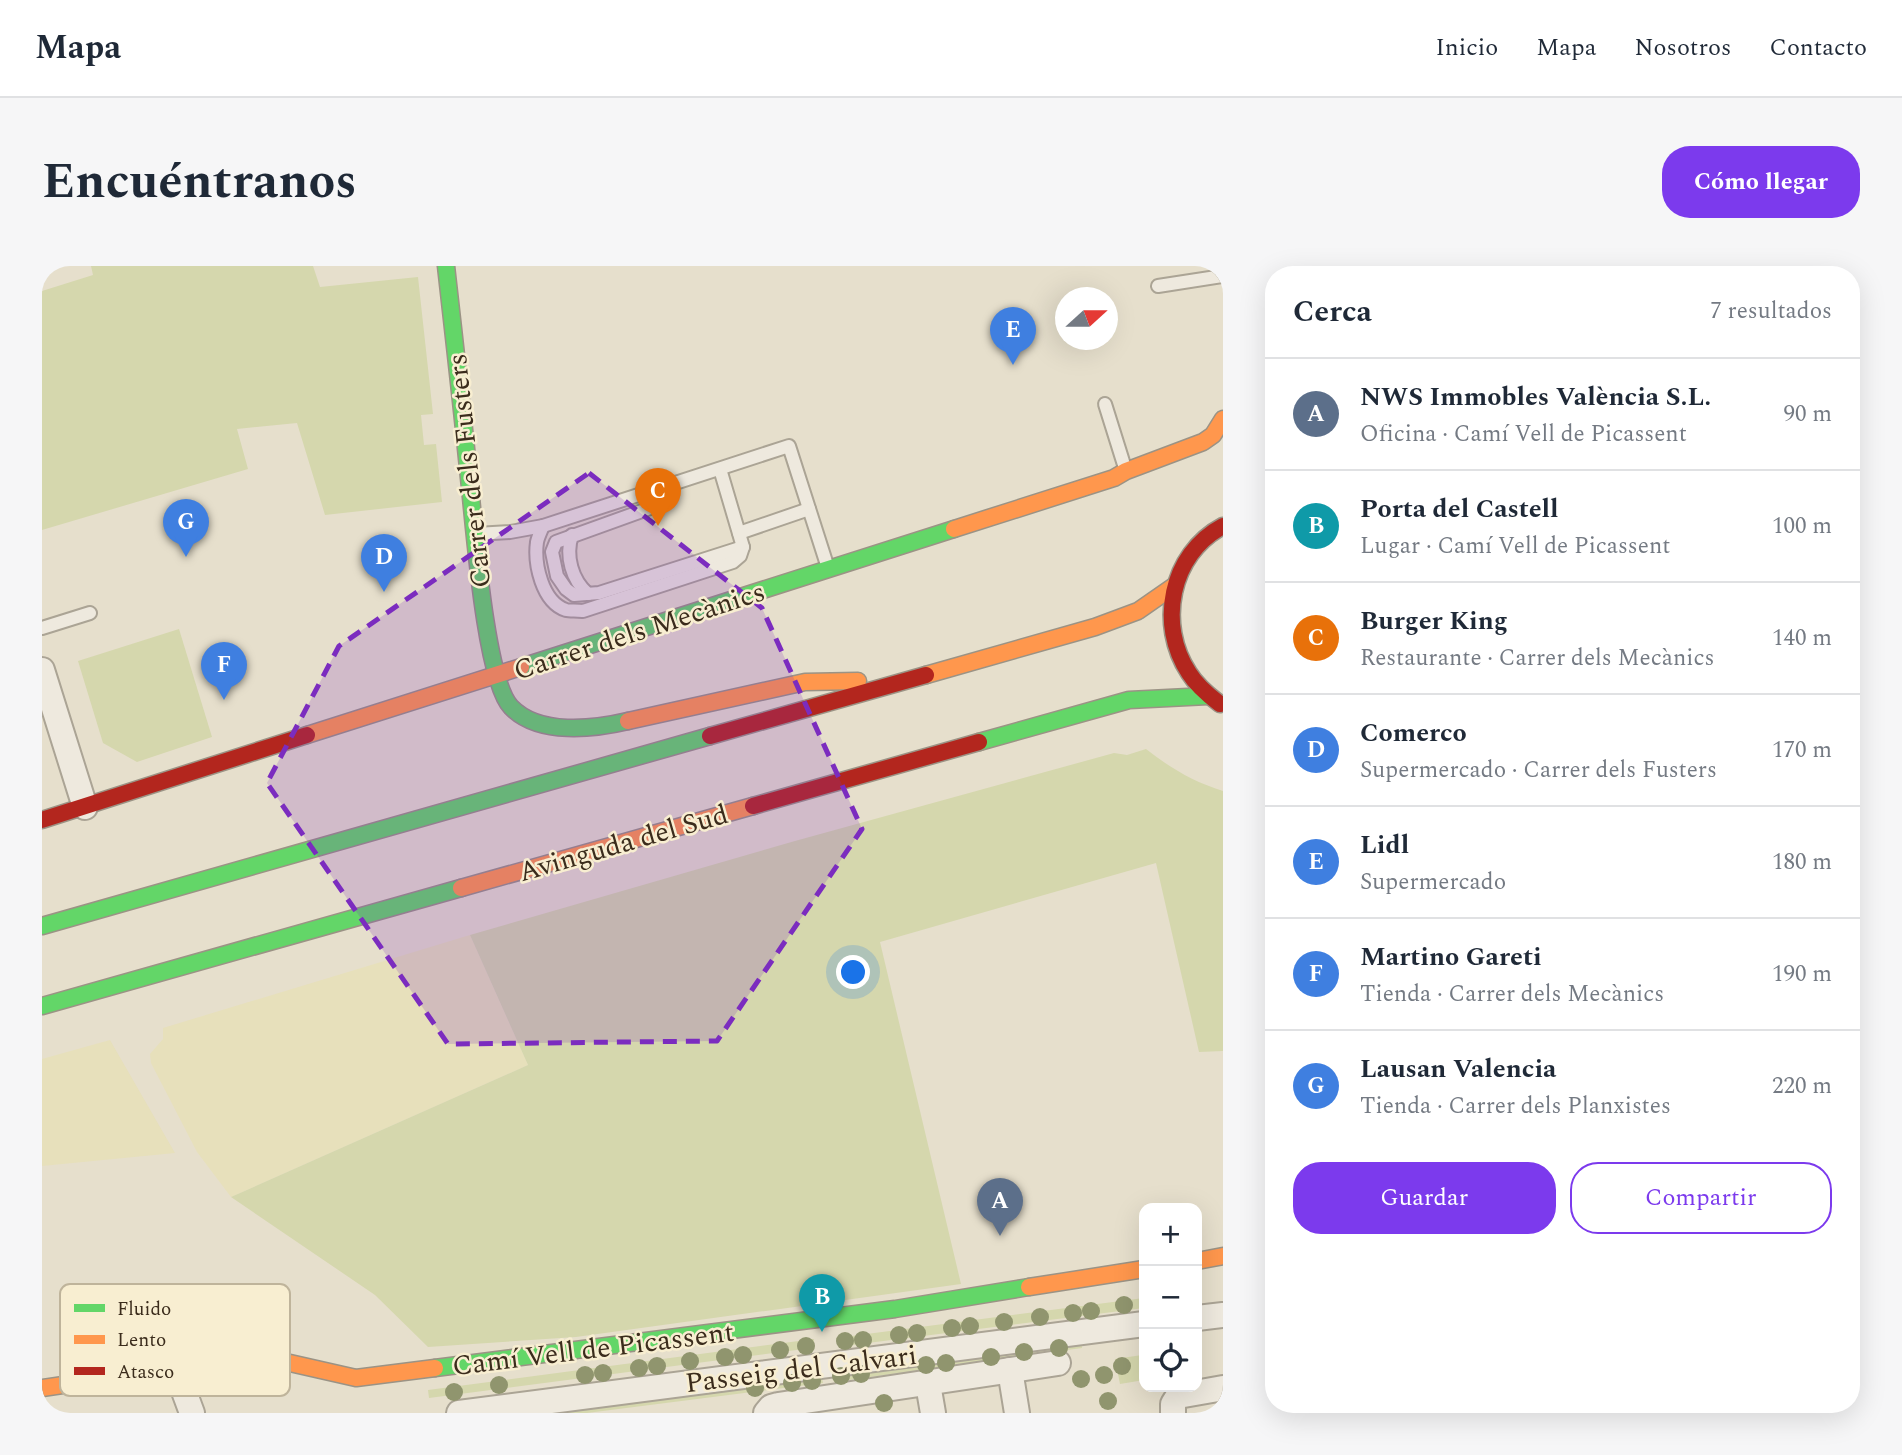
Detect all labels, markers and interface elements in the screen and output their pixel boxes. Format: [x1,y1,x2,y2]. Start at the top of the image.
text: Mapa [35,23,121,73]
text: Inicio [1435,30,1498,66]
text: Mapa [1536,30,1596,66]
text: Nosotros [1634,30,1731,66]
text: Contacto [1769,30,1867,66]
text: Encuéntranos [42,145,357,220]
button: Cómo llegar [1662,146,1860,218]
north arrow [1055,287,1118,350]
text: Cerca [1293,289,1372,335]
text: 7 resultados [1710,294,1832,329]
pin: E [990,307,1036,365]
street label: Carrer dels Fusters [436,351,503,590]
text: NWS Immobles València S.L. [1360,377,1711,417]
text: A [1307,397,1325,432]
text: 90 m [1783,397,1832,432]
text: Oficina · Camí Vell de Picassent [1360,417,1687,452]
pin: C [635,468,681,526]
text: Porta del Castell [1360,489,1559,529]
pin: G [163,499,209,557]
text: B [1308,509,1324,544]
text: 100 m [1772,509,1832,544]
text: Lugar · Camí Vell de Picassent [1360,529,1670,564]
pin: D [361,534,407,592]
street label: Carrer dels Mecànics [508,570,771,692]
text: Burger King [1360,601,1508,641]
text: C [1308,621,1324,656]
text: 140 m [1772,621,1832,656]
text: Restaurante · Carrer dels Mecànics [1360,641,1714,676]
pin: F [201,642,247,700]
text: Comerco [1360,713,1467,753]
text: D [1307,733,1325,768]
text: 170 m [1772,733,1832,768]
text: Supermercado · Carrer dels Fusters [1360,753,1717,788]
street label: Avinguda del Sud [514,793,733,894]
text: Lidl [1360,825,1409,865]
text: E [1308,845,1324,880]
text: 180 m [1772,845,1832,880]
text: Supermercado [1360,865,1506,900]
text: Martino Gareti [1360,937,1542,977]
your location [836,955,870,989]
text: F [1309,957,1323,992]
text: 190 m [1772,957,1832,992]
text: Tienda · Carrer dels Mecànics [1360,977,1664,1012]
text: Lausan Valencia [1360,1049,1556,1089]
text: G [1307,1069,1325,1104]
text: 220 m [1772,1069,1832,1104]
text: Tienda · Carrer dels Planxistes [1360,1089,1671,1124]
button: Guardar [1293,1162,1556,1234]
button: Compartir [1570,1162,1832,1234]
pin: A [977,1178,1023,1236]
map controls [1139,1203,1202,1392]
button: + [1139,1203,1202,1266]
button: − [1139,1266,1202,1329]
pin: B [799,1274,845,1332]
legend [60,1284,290,1396]
text: Fluido [117,1295,171,1324]
street label: Camí Vell de Picassent [450,1311,737,1388]
text: Lento [117,1326,166,1355]
button: locate [1139,1329,1202,1392]
street label: Passeig del Calvari [683,1334,919,1405]
text: Atasco [117,1358,174,1387]

